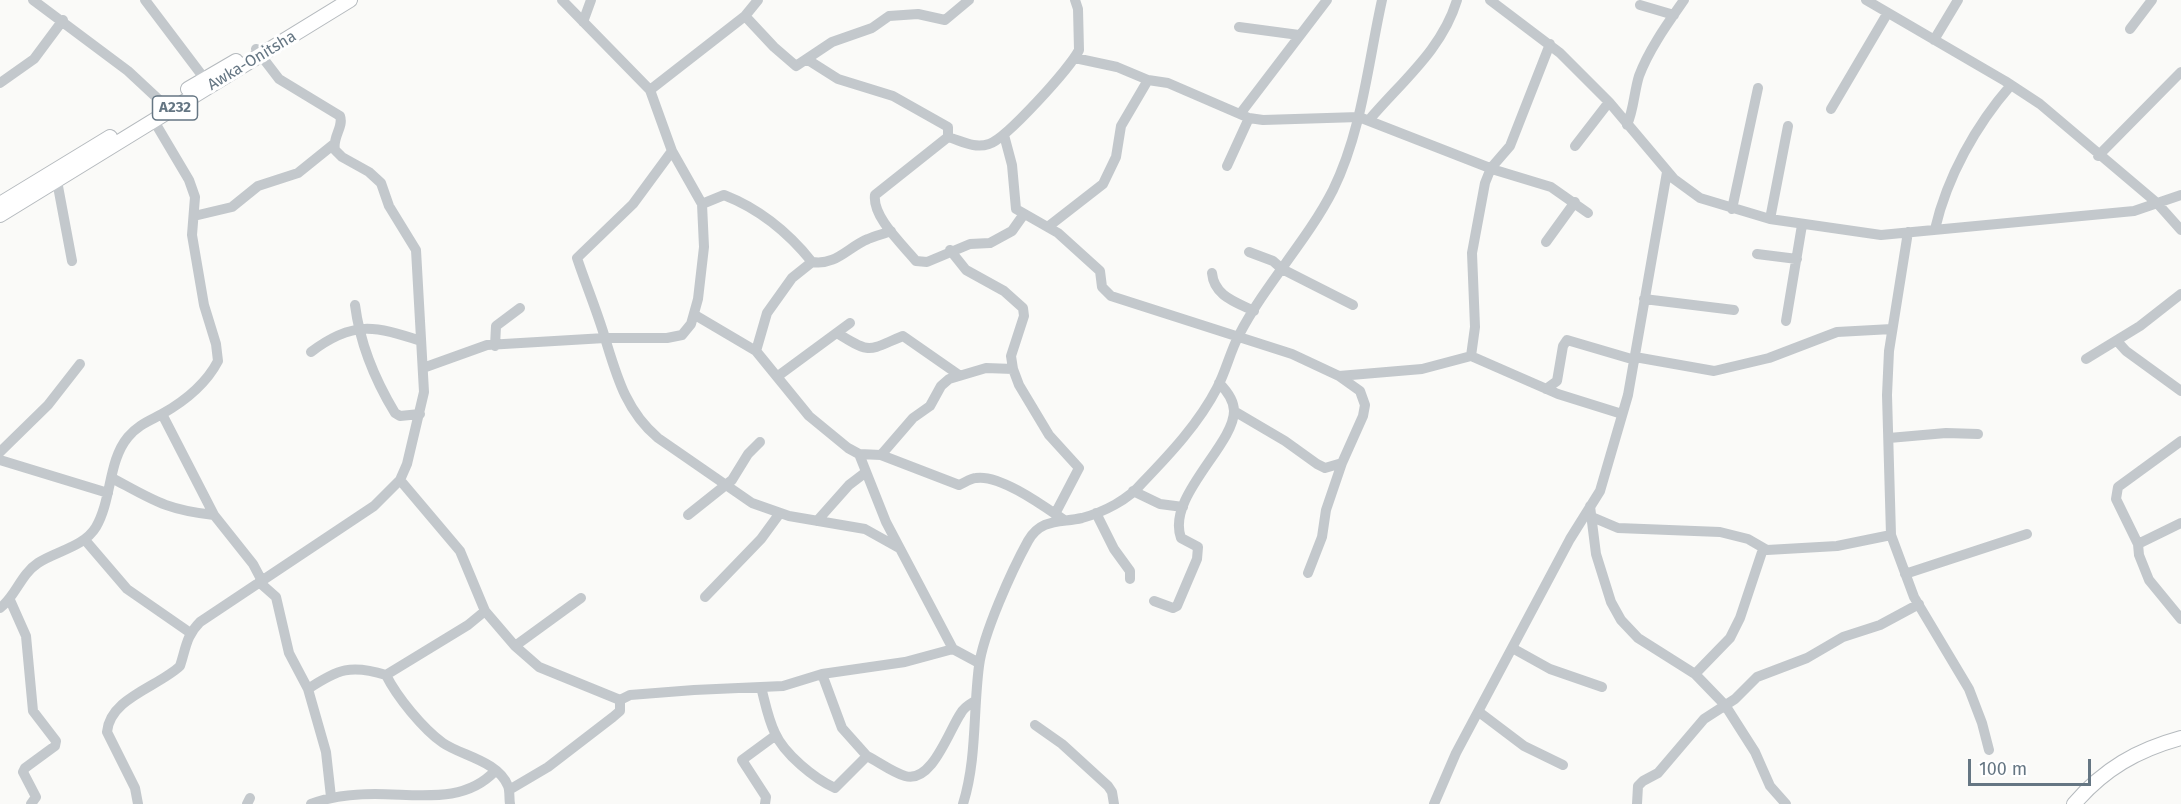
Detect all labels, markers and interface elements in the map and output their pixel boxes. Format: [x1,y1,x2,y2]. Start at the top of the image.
street label: Awka-Onitsha [204,27,300,95]
road number: A232 [152,96,198,120]
scale bar [1971,747,2094,785]
text: 100 m [1979,758,2027,780]

